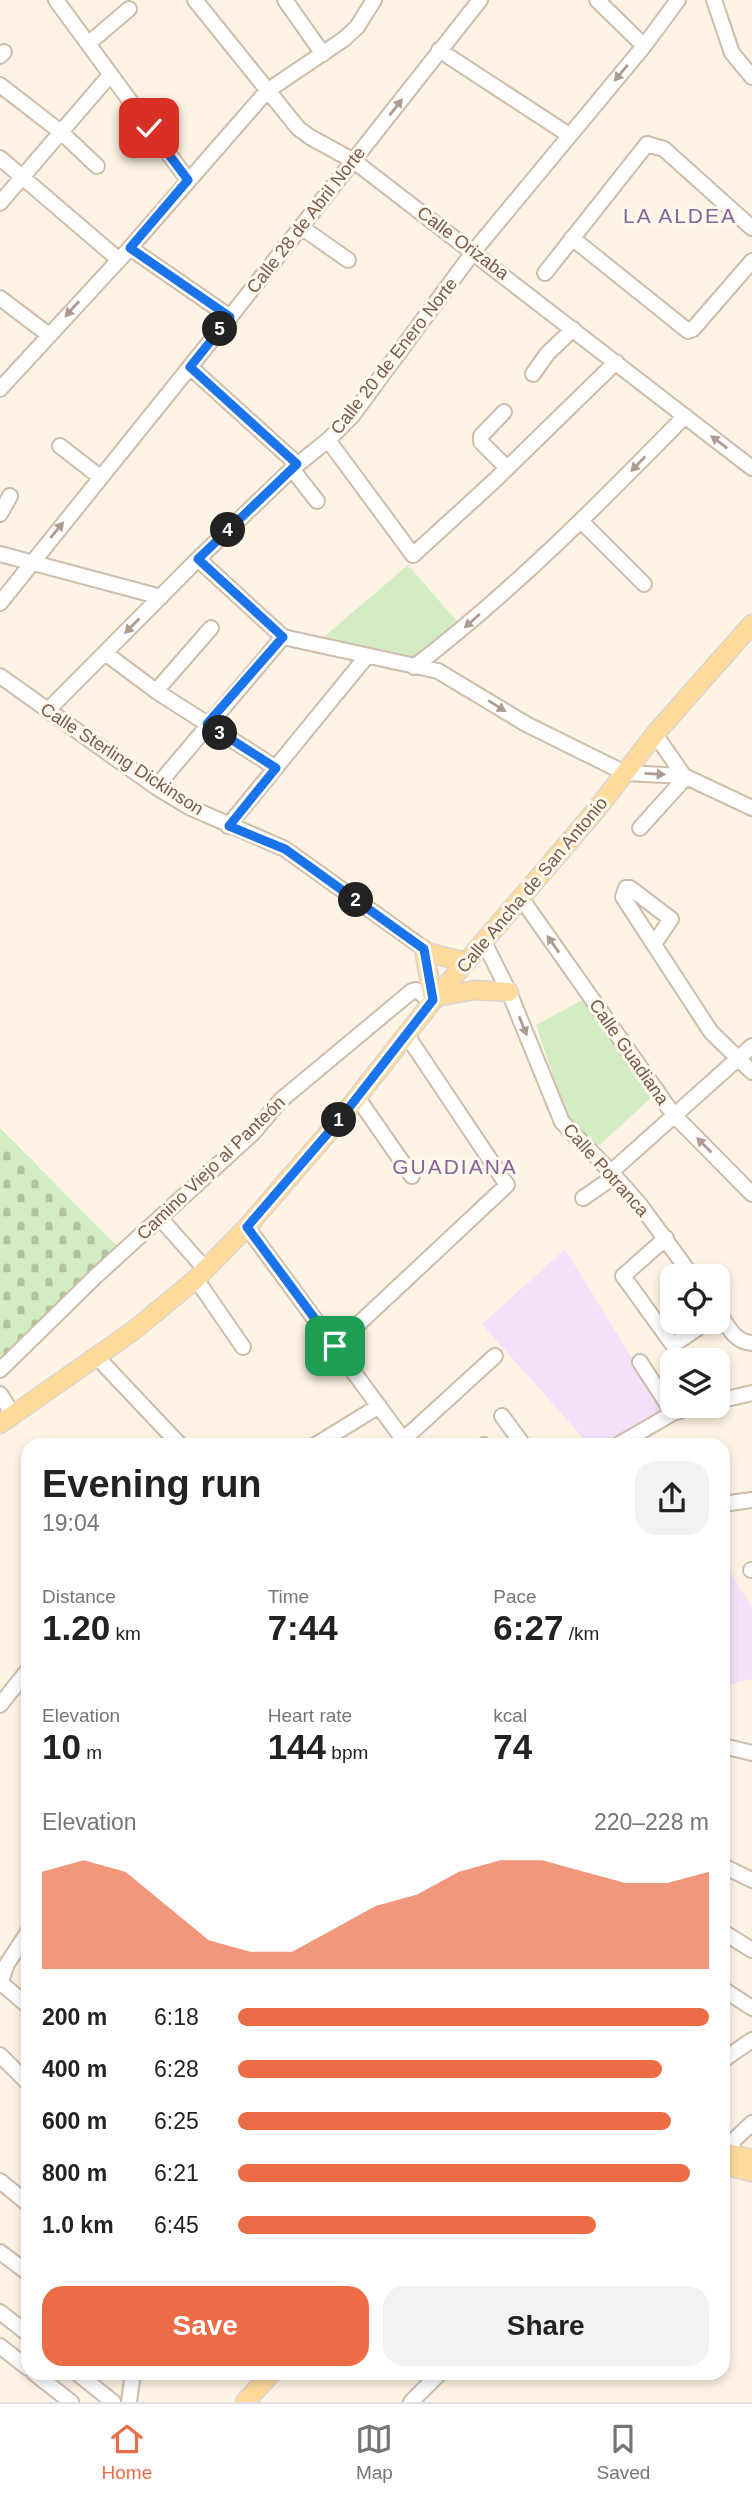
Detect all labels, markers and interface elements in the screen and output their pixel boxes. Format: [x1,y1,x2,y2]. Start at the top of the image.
one-way arrow [614,65,629,82]
pin [119,98,179,158]
one-way arrow [388,98,403,116]
icon: check [130,109,168,147]
street label: Calle 28 de Abril Norte [243,143,369,297]
street label: Calle Orizaba [413,202,513,284]
district label: LA ALDEA [623,204,737,227]
street label: Calle 20 de Enero Norte [327,274,461,438]
one-way arrow [64,300,80,318]
pin: 5 [202,312,238,346]
text: 5 [214,318,225,339]
one-way arrow [710,434,728,449]
one-way arrow [629,456,646,473]
pin: 4 [210,512,246,548]
text: 4 [222,519,233,540]
one-way arrow [49,521,64,538]
one-way arrow [464,612,481,628]
one-way arrow [124,617,141,633]
street label: Calle Sterling Dickinson [37,699,207,819]
one-way arrow [487,699,506,712]
pin: 3 [202,716,238,750]
text: 3 [214,722,225,743]
one-way arrow [644,769,666,780]
street label: Calle Ancha de San Antonio [453,793,611,977]
pin: 2 [338,883,374,918]
text: 2 [350,889,361,910]
one-way arrow [546,935,560,953]
street label: Calle Guadiana [585,995,673,1109]
one-way arrow [517,1016,528,1037]
street label: Camino Viejo al Panteón [133,1092,289,1244]
pin: 1 [322,1102,356,1138]
text: 1 [333,1109,344,1130]
street label: Calle Potranca [559,1119,654,1221]
one-way arrow [696,1137,713,1154]
district label: GUADIANA [392,1155,518,1178]
map controls [660,1264,730,1418]
button: locate [660,1264,730,1334]
pin [305,1316,365,1376]
icon: arrive [316,1327,354,1365]
button: layers [660,1348,730,1418]
button: share [635,1461,709,1535]
text: Evening run [42,1463,262,1505]
text: 19:04 [42,1510,100,1536]
text: Distance [42,1586,116,1607]
text: Time [268,1586,309,1607]
text: Pace [493,1586,537,1607]
text: 1.20 [42,1608,110,1647]
text: 7:44 [268,1608,338,1647]
text: 6:27 [493,1608,563,1647]
text: km [110,1623,141,1644]
text: /km [563,1623,599,1644]
text: Elevation [42,1705,120,1726]
text: Heart rate [268,1705,352,1726]
text: kcal [493,1705,527,1726]
text: 10 [42,1727,81,1766]
text: 144 [268,1727,326,1766]
text: 74 [493,1727,532,1766]
text: m [81,1742,102,1763]
text: bpm [326,1742,368,1763]
text: Elevation [42,1809,137,1835]
text: 220–228 m [594,1809,709,1835]
text: 200 m [42,2004,107,2030]
text: 6:18 [154,2004,199,2030]
text: 400 m [42,2056,107,2082]
text: 6:28 [154,2056,199,2082]
text: 600 m [42,2108,107,2134]
text: 6:25 [154,2108,199,2134]
text: 800 m [42,2160,107,2186]
text: 6:21 [154,2160,199,2186]
text: 1.0 km [42,2212,114,2238]
text: 6:45 [154,2212,199,2238]
button: Save [42,2286,369,2366]
button: Share [383,2286,709,2366]
tab: Home [102,2420,152,2484]
tab: Map [355,2420,393,2484]
tab: Saved [597,2420,650,2484]

